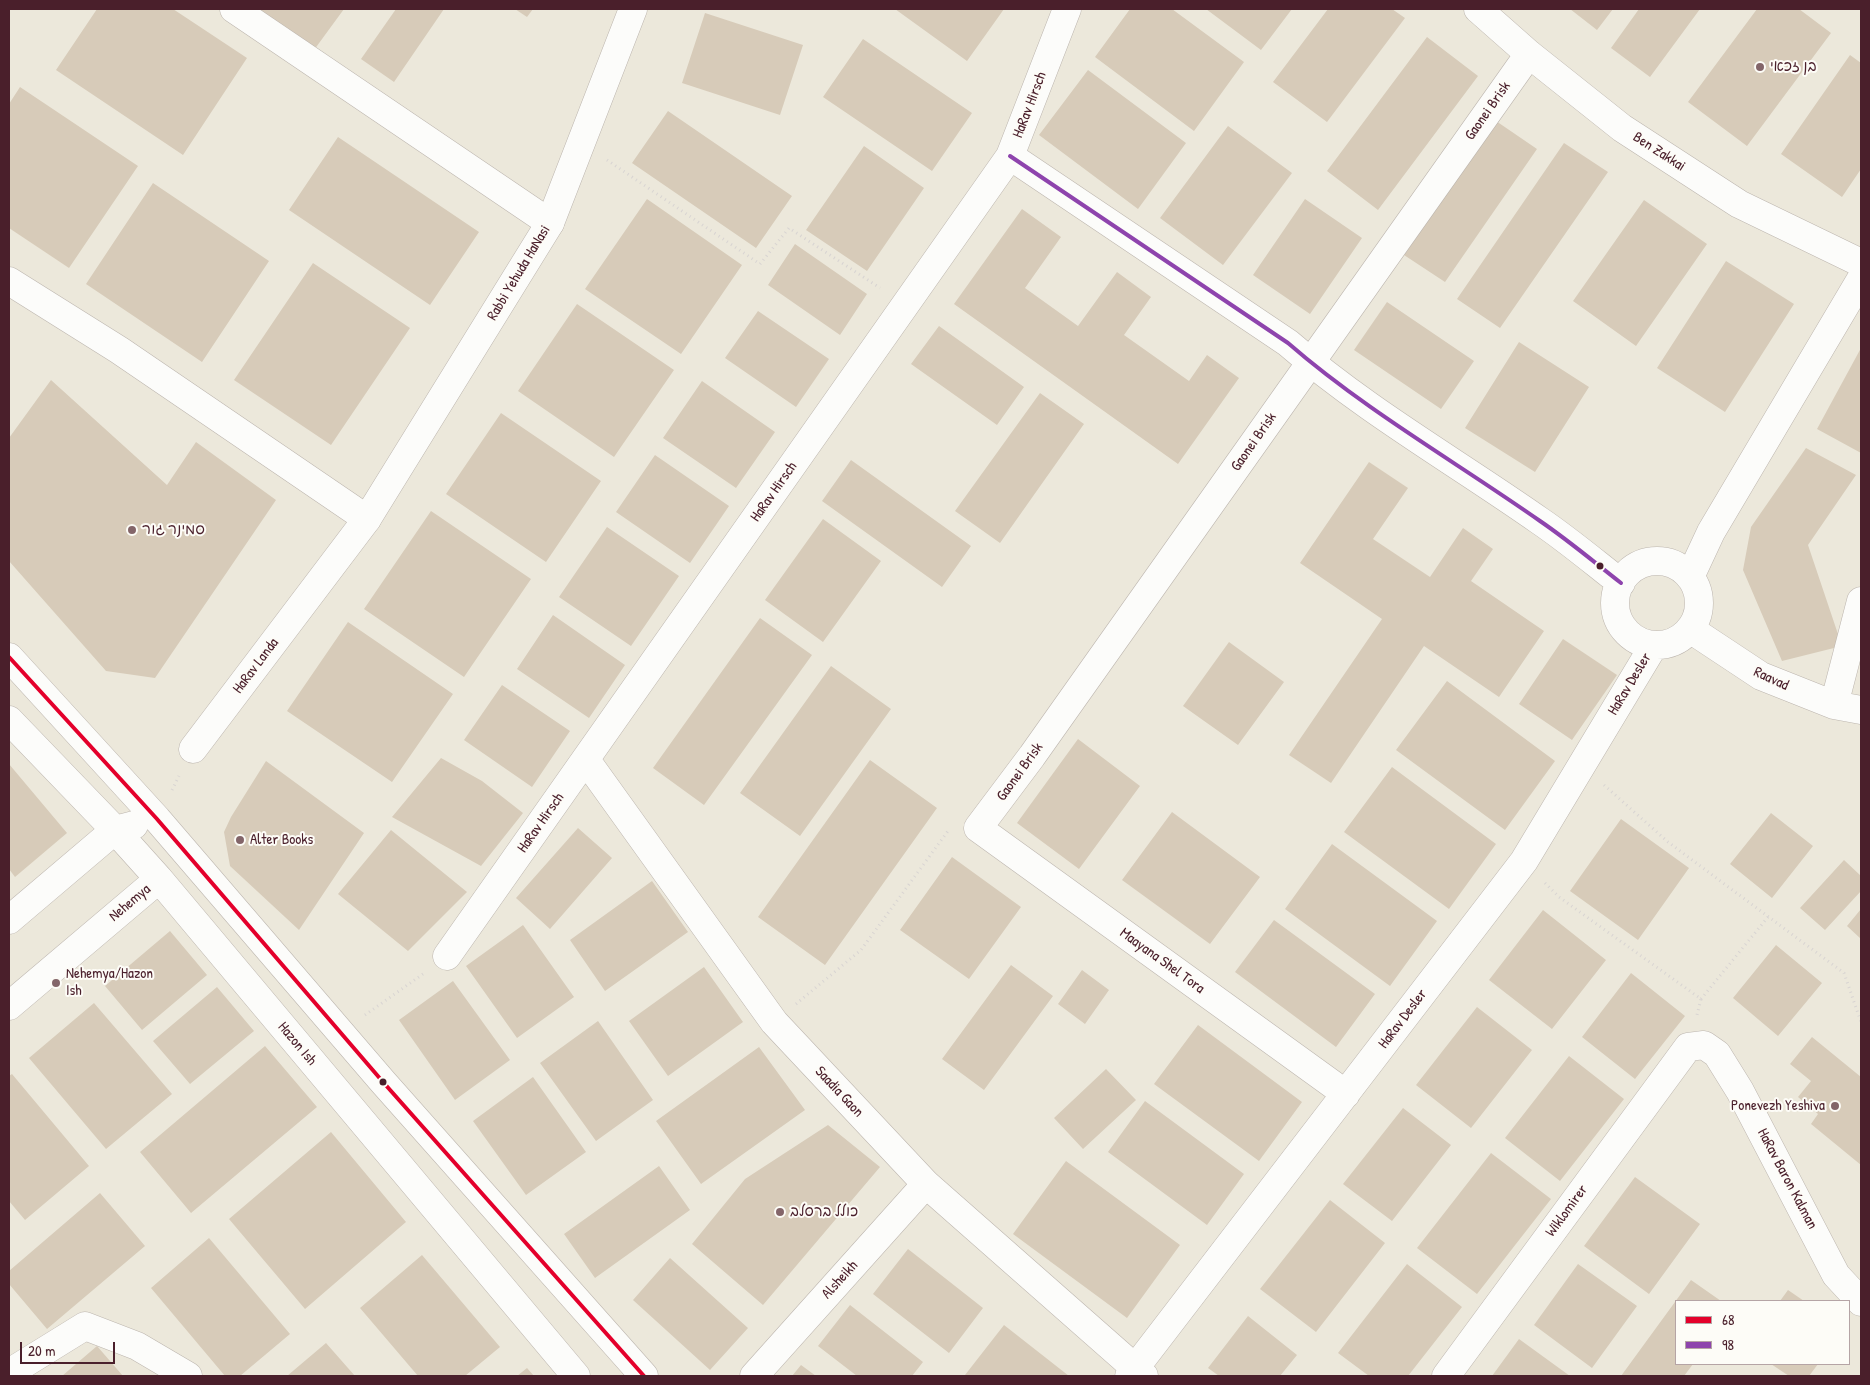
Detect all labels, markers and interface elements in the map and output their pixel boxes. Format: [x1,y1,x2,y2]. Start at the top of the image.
place label: בן זכאי [1770,58,1816,76]
marker: בן זכאי [1754,61,1766,73]
street label: HaRav Hirsch [1009,70,1051,140]
street label: Gaonei Brisk [1461,78,1515,144]
street label: Ben Zakkai [1629,128,1689,176]
street label: Rabbi Yehuda HaNasi [484,222,554,324]
street label: Gaonei Brisk [1227,409,1281,475]
street label: HaRav Hirsch [747,459,801,525]
place label: סמינר גור [142,521,205,539]
marker: סמינר גור [126,524,138,536]
unlabelled marker [1595,561,1605,571]
street label: HaRav Landa [229,635,283,697]
street label: HaRav Desler [1604,650,1656,718]
street label: Raavad [1751,663,1791,695]
street label: Gaonei Brisk [993,739,1047,805]
street label: HaRav Hirsch [514,790,568,856]
place label: Alter Books [250,831,313,849]
marker: Alter Books [234,834,246,846]
street label: Nehemya [106,880,154,926]
street label: Maayana Shel Tora [1116,924,1208,998]
place label: Nehemya/Hazon Ish [66,965,153,1000]
marker: Nehemya/Hazon Ish [50,977,62,989]
street label: HaRav Desler [1375,986,1431,1052]
street label: Hazon Ish [274,1019,320,1069]
street label: Saadia Gaon [811,1063,867,1121]
unlabelled marker [378,1077,388,1087]
place label: Ponevezh Yeshiva [1731,1097,1825,1115]
marker: Ponevezh Yeshiva [1829,1100,1841,1112]
street label: HaRav Baron Kalman [1753,1126,1821,1232]
street label: Wiklomirer [1542,1181,1592,1241]
place label: כולל ברסלב [790,1203,858,1221]
marker: כולל ברסלב [774,1206,786,1218]
street label: Alsheikh [818,1257,862,1303]
legend [1675,1300,1850,1365]
text: 68 [1722,1309,1734,1330]
scale bar [22,1332,118,1364]
text: 98 [1722,1334,1734,1355]
text: 20 m [28,1340,55,1361]

